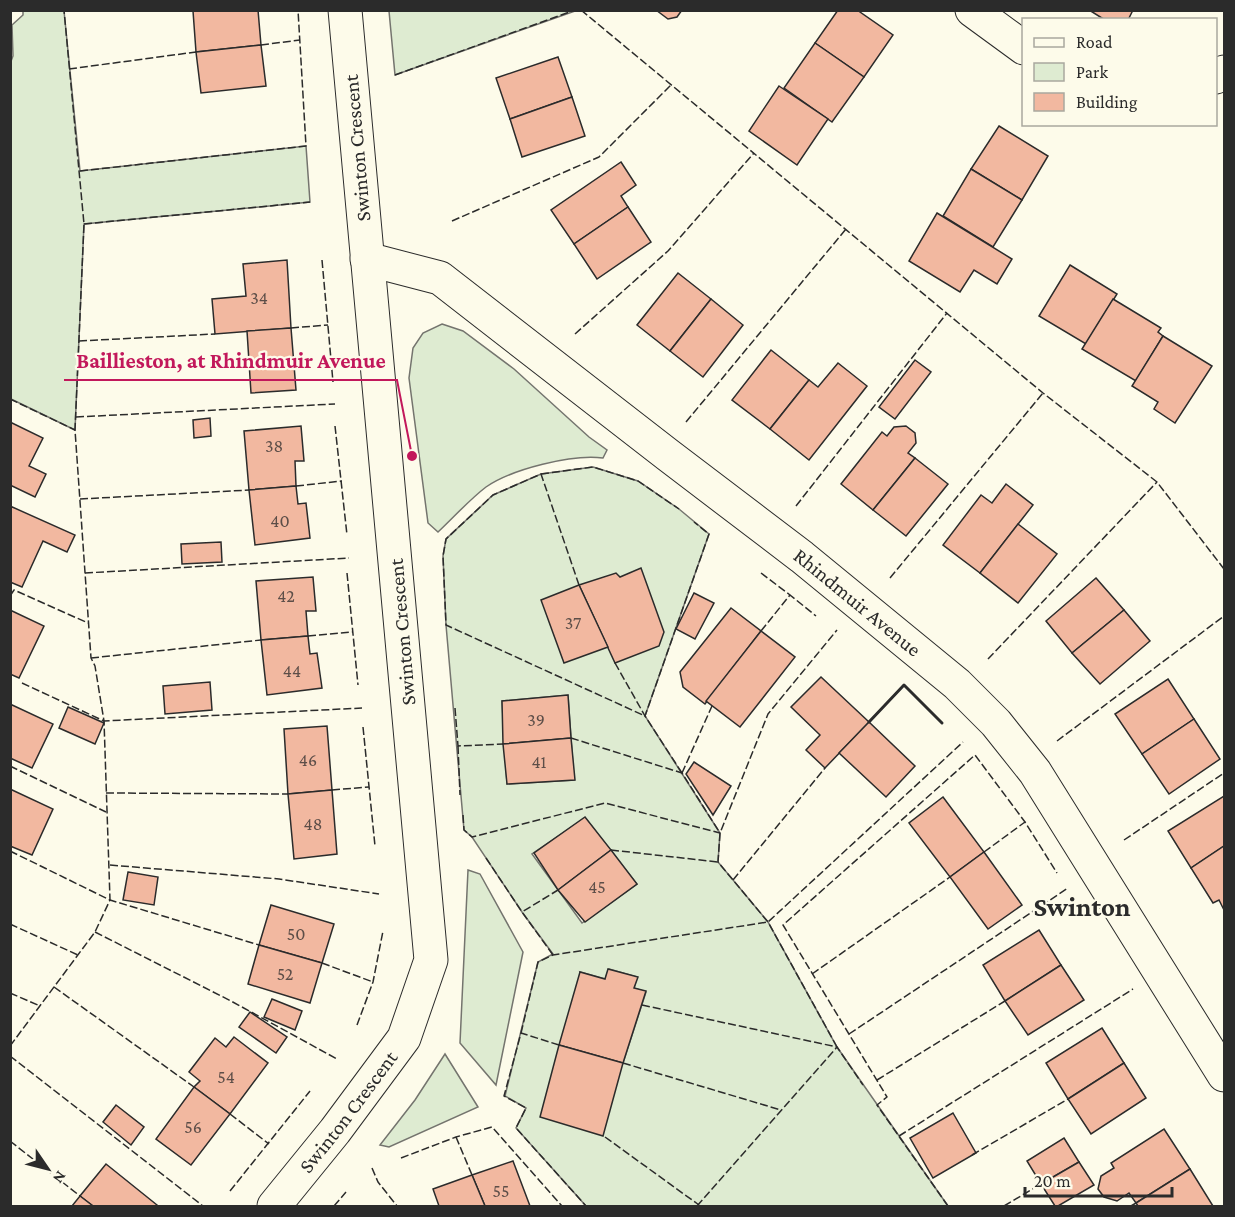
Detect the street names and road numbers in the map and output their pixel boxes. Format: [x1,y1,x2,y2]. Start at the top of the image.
street label: Swinton Crescent [339,73,375,222]
street label: Rhindmuir Avenue [789,543,926,662]
street label: Swinton Crescent [384,557,420,706]
street label: Swinton Crescent [294,1045,403,1178]

